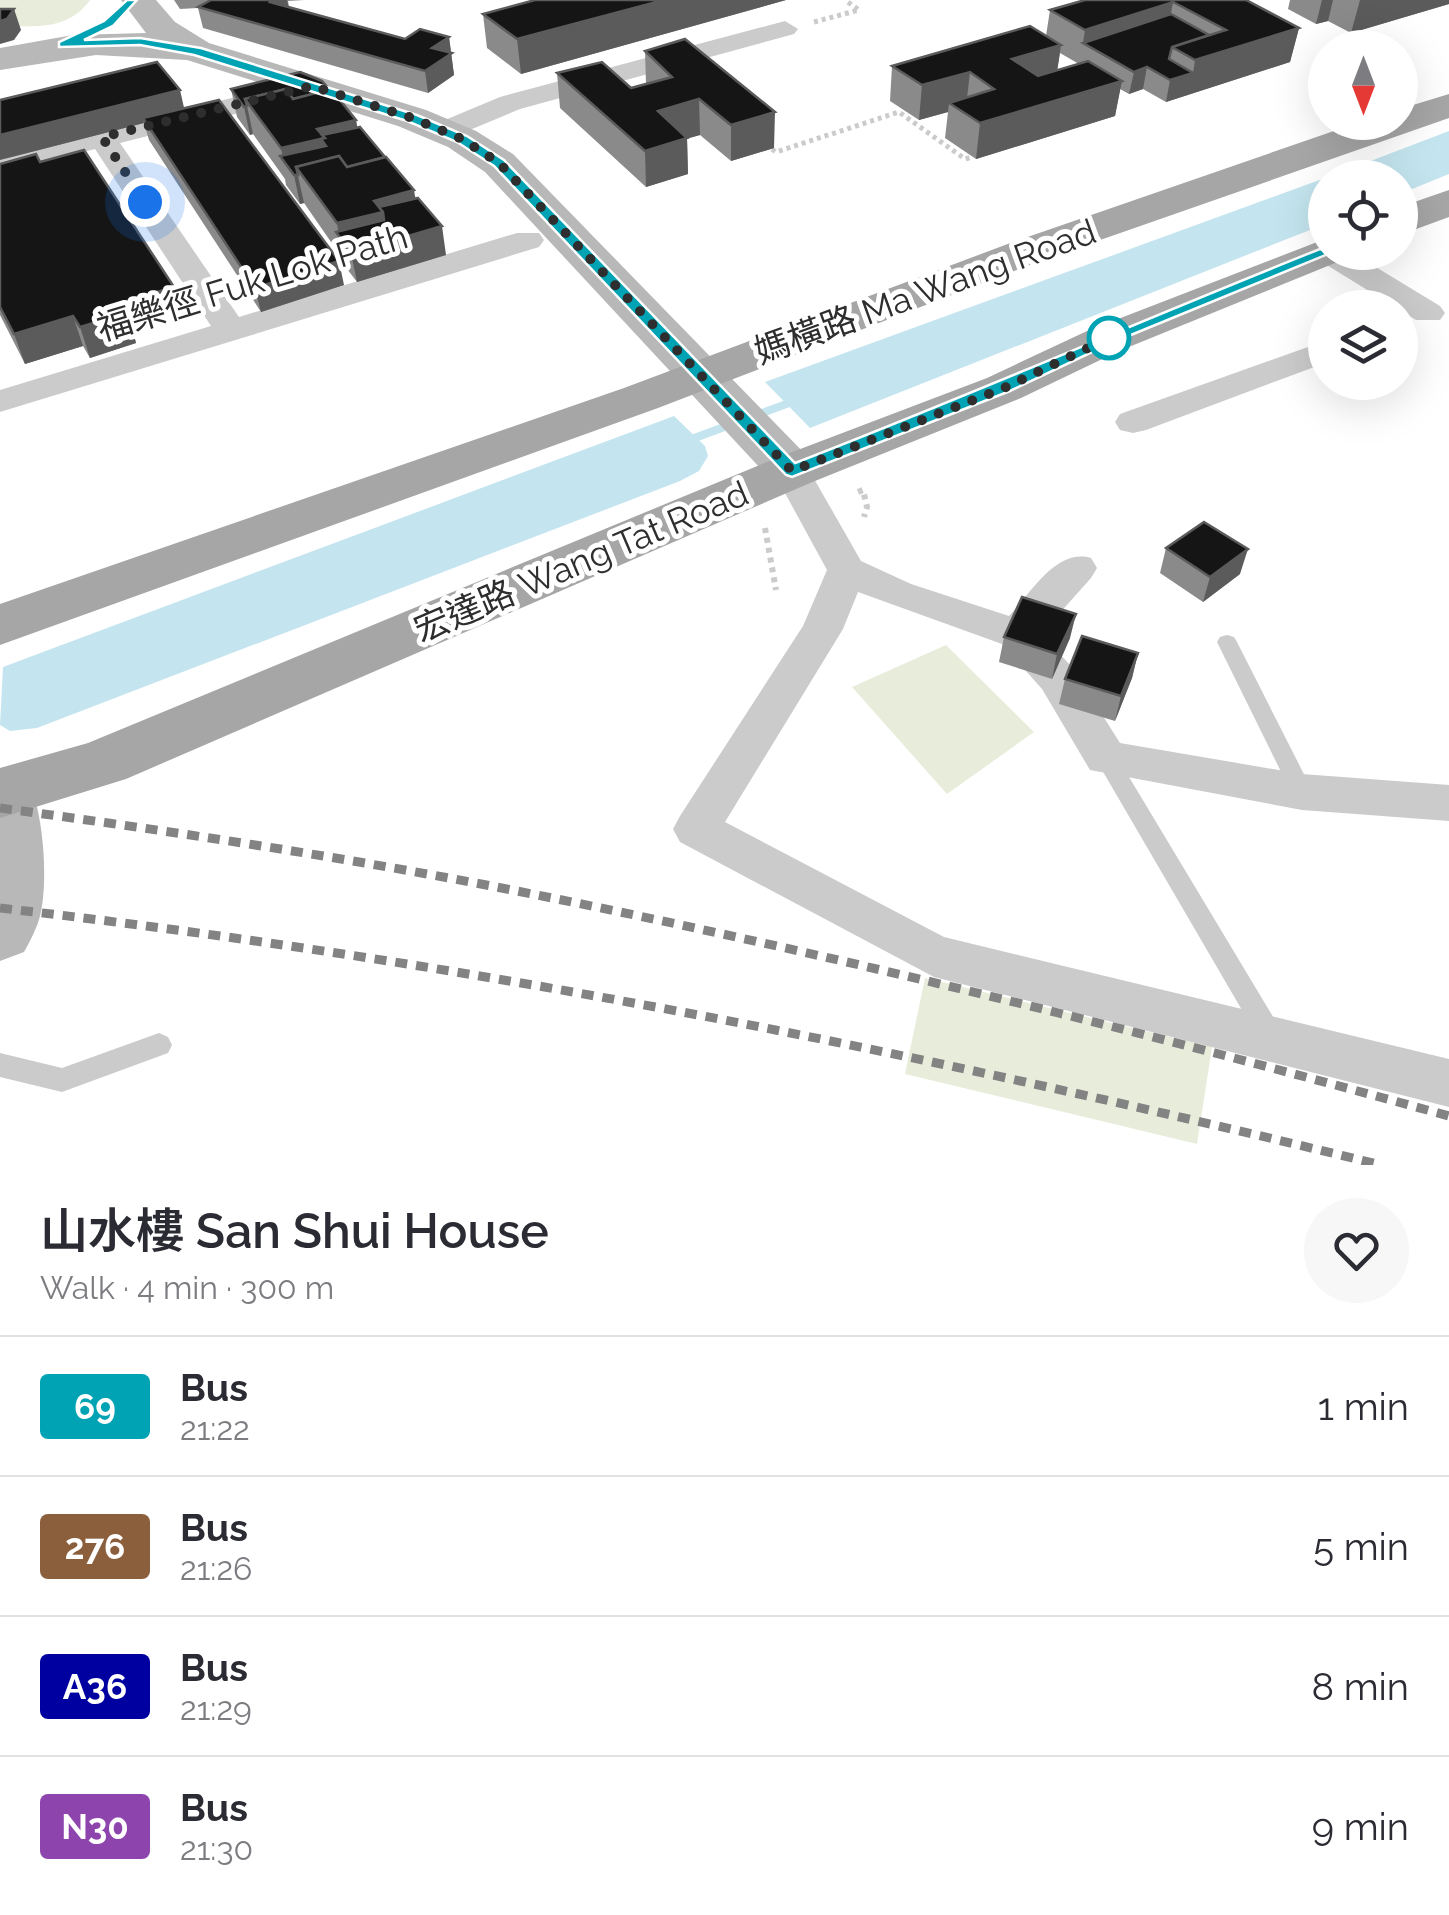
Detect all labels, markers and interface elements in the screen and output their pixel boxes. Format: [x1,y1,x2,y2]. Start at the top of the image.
north arrow [1308,30,1418,140]
map controls [1308,30,1418,400]
button: locate [1308,160,1418,270]
your location [120,177,170,227]
street label: 媽橫路 Ma Wang Road [749,210,1101,372]
street label: 福樂徑 Fuk Lok Path [92,215,412,349]
button: layers [1308,290,1418,400]
unlabelled marker [1088,317,1130,359]
street label: 宏達路 Wang Tat Road [408,472,754,650]
button: heart [1304,1198,1409,1303]
text: 山水樓 San Shui House [40,1203,549,1259]
text: Walk · 4 min · 300 m [40,1269,334,1306]
text: Bus [180,1365,248,1410]
text: 1 min [1318,1384,1409,1429]
text: 69 [74,1386,116,1427]
text: 21:22 [180,1410,250,1447]
text: Bus [180,1505,248,1550]
text: 5 min [1313,1524,1409,1569]
text: 276 [65,1526,125,1567]
text: 21:26 [180,1550,252,1587]
text: Bus [180,1645,248,1690]
text: 8 min [1311,1664,1409,1709]
text: A36 [63,1666,127,1707]
text: 21:29 [180,1690,252,1727]
text: Bus [180,1785,248,1830]
text: 9 min [1312,1804,1409,1849]
text: N30 [61,1806,129,1847]
text: 21:30 [180,1830,253,1867]

